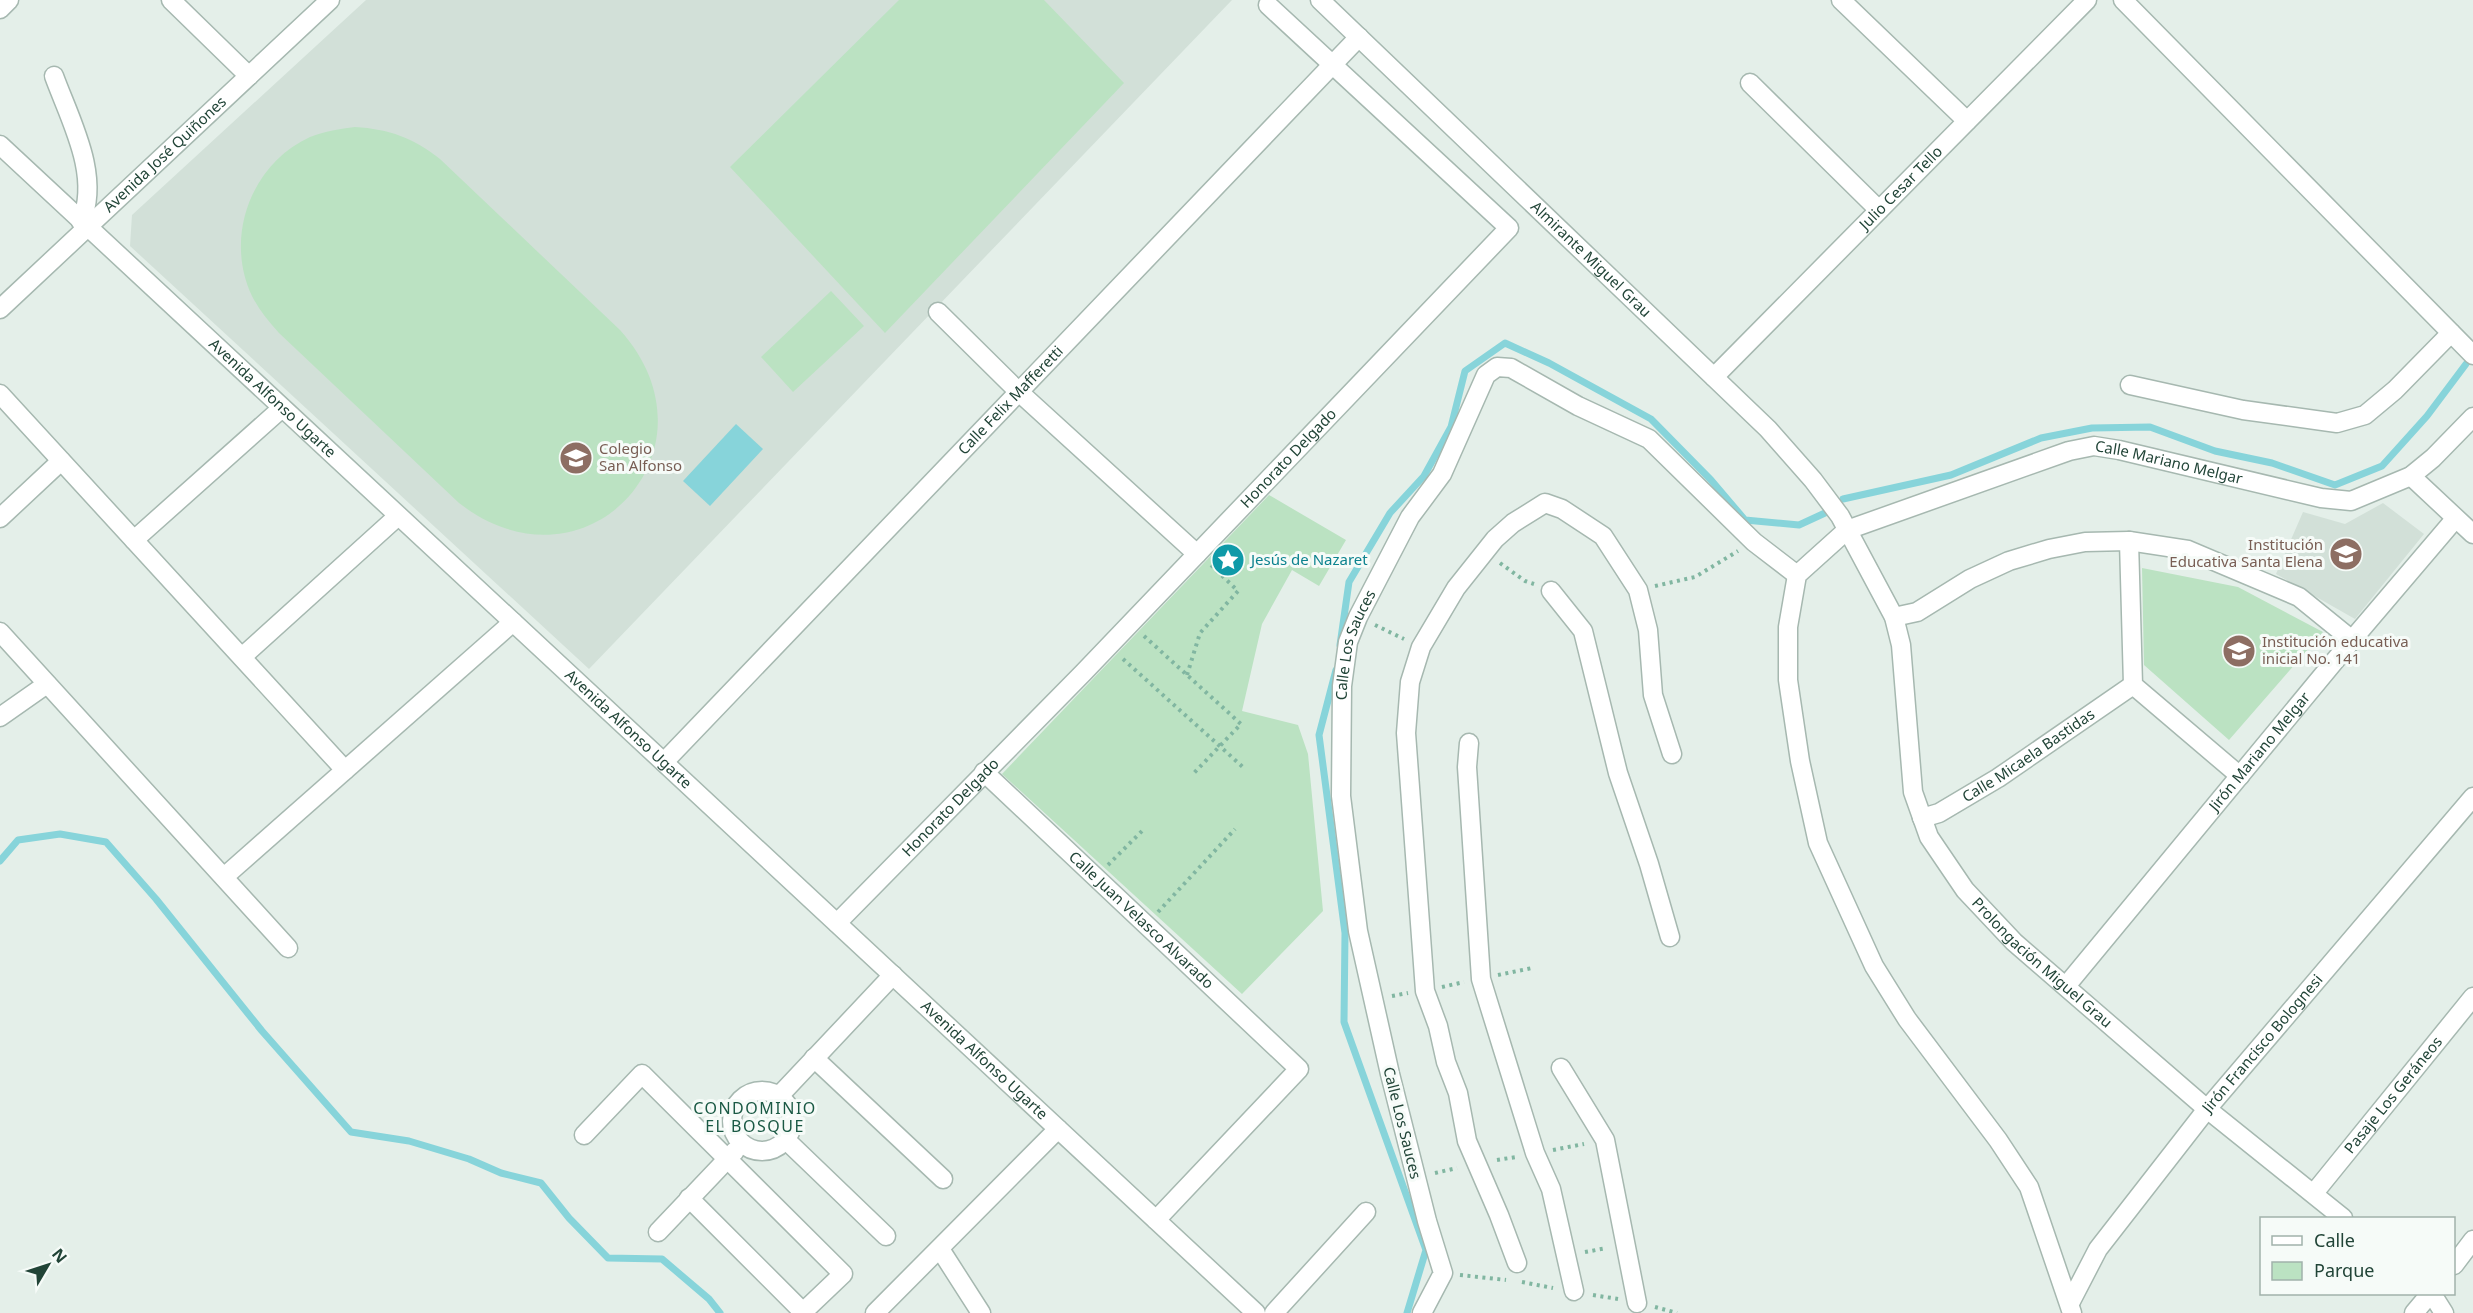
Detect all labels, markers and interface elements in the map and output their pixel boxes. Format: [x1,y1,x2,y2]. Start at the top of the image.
street label: Avenida José Quiñones [99,91,230,216]
street label: Julio Cesar Tello [1853,141,1946,235]
street label: Almirante Miguel Grau [1527,196,1656,321]
street label: Avenida Alfonso Ugarte [205,334,341,462]
street label: Calle Felix Mafferetti [953,341,1067,458]
street label: Honorato Delgado [1235,404,1340,512]
street label: Calle Mariano Melgar [2094,435,2245,488]
place label: Colegio San Alfonso [599,438,682,475]
school or university icon: Colegio San Alfonso [558,440,594,476]
place label: Institución Educativa Santa Elena [2169,534,2323,571]
school or university icon: Institución Educativa Santa Elena [2328,536,2364,572]
place icon: Jesús de Nazaret [1210,542,1246,578]
place label: Jesús de Nazaret [1249,549,1368,569]
street label: Calle Los Sauces [1331,586,1380,700]
place label: Institución educativa inicial No. 141 [2262,631,2409,668]
school or university icon: Institución educativa inicial No. 141 [2221,633,2257,669]
street label: Avenida Alfonso Ugarte [561,665,697,793]
street label: Jirón Mariano Melgar [2203,687,2314,816]
street label: Calle Micaela Bastidas [1958,704,2098,806]
street label: Honorato Delgado [897,753,1003,860]
street label: Calle Juan Velasco Alvarado [1065,846,1219,993]
street label: Prolongación Miguel Grau [1968,893,2117,1032]
street label: Jirón Francisco Bolognesi [2196,970,2327,1118]
street label: Avenida Alfonso Ugarte [917,996,1053,1123]
street label: Pasaje Los Geráneos [2339,1032,2446,1157]
street label: Calle Los Sauces [1379,1065,1427,1181]
district label: CONDOMINIO EL BOSQUE [693,1097,817,1137]
legend [2260,1217,2455,1295]
text: Calle [2314,1228,2355,1252]
north arrow [18,1235,78,1295]
text: N [47,1244,72,1268]
text: Parque [2314,1258,2374,1282]

